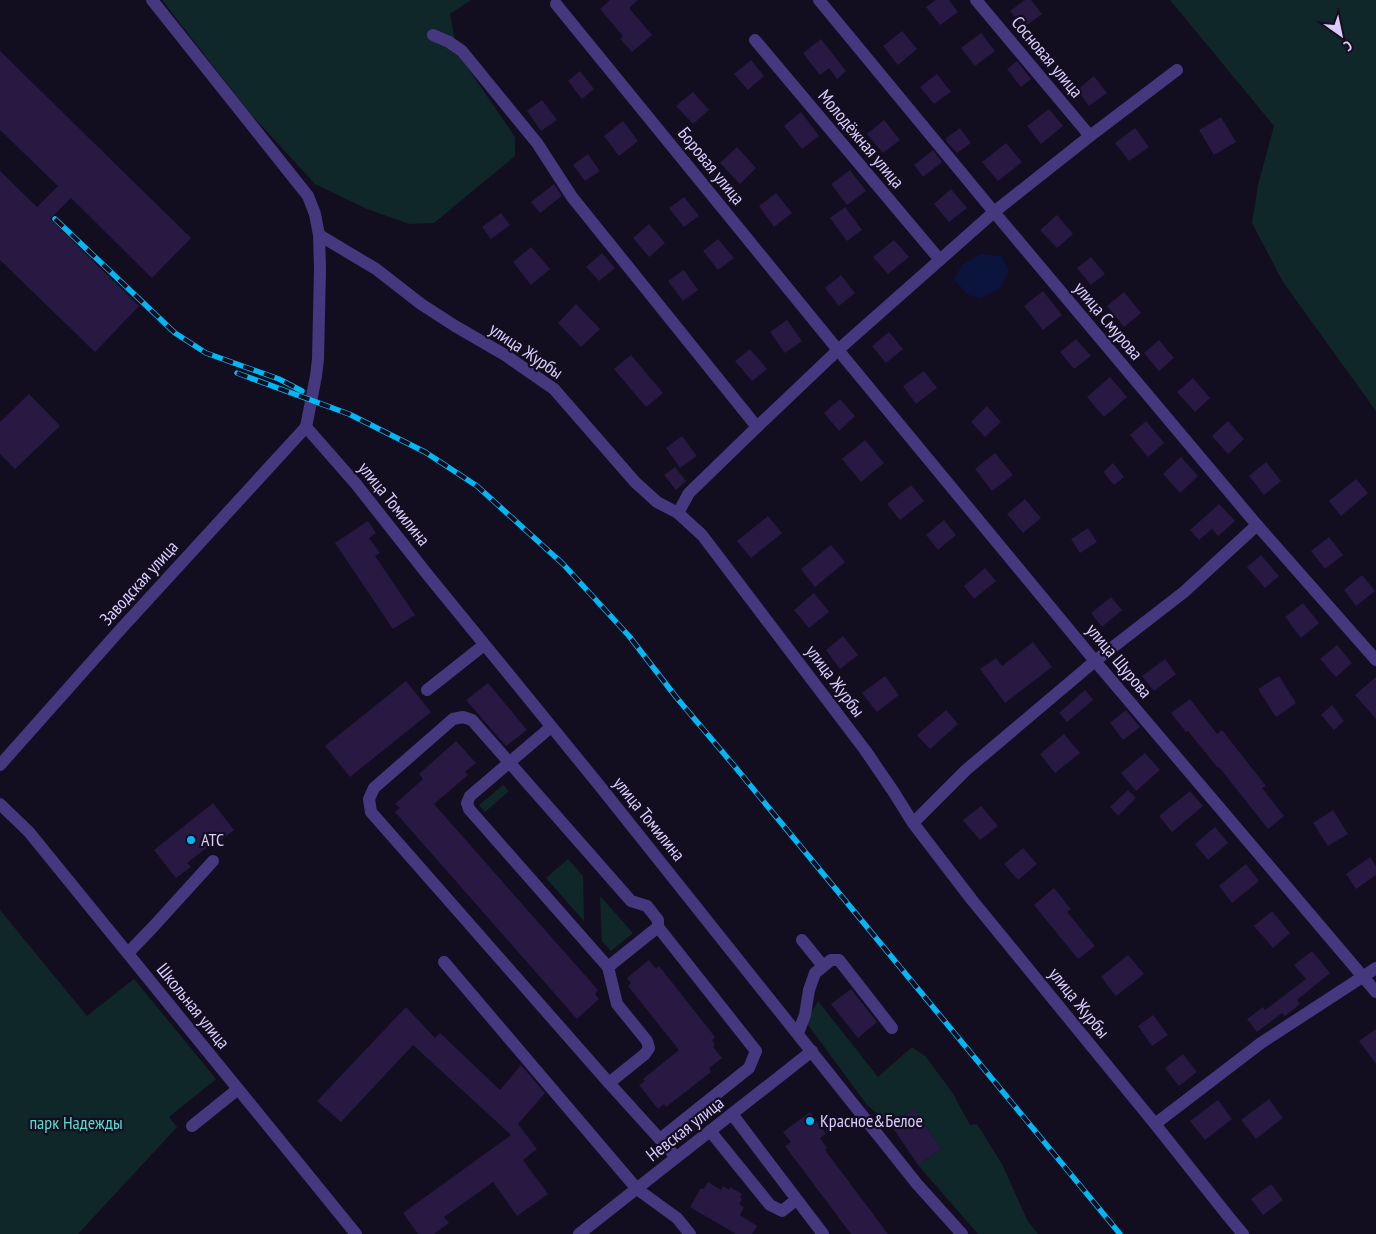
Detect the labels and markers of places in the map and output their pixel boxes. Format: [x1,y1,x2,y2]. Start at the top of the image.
place label: АТС [201,828,224,851]
marker: АТС [185,834,197,846]
place label: Красное&Белое [820,1109,923,1132]
marker: Красное&Белое [804,1115,816,1127]

